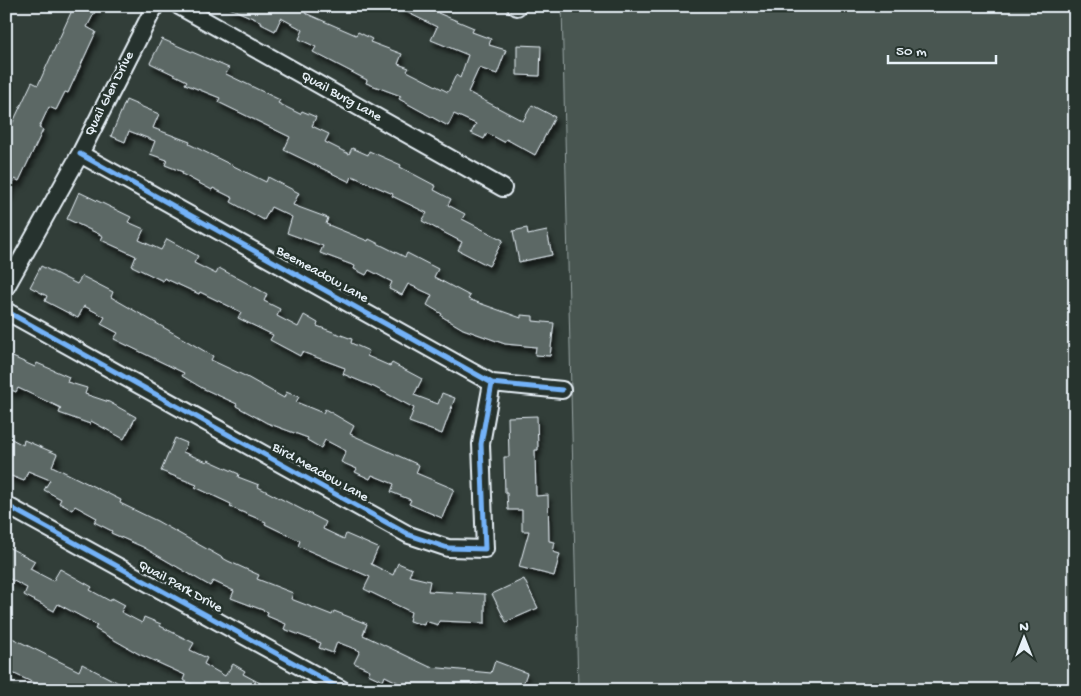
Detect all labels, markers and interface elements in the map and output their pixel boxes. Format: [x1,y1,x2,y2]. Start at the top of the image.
scale bar [888,32,996,64]
text: 50 m [896,43,927,61]
street label: Quail Glen Drive [81,48,139,139]
street label: Quail Burg Lane [298,68,385,127]
street label: Beemeadow Lane [272,242,372,308]
street label: Bird Meadow Lane [268,439,372,507]
street label: Quail Park Drive [135,557,226,618]
north arrow [998,614,1048,664]
text: N [1019,619,1029,636]

